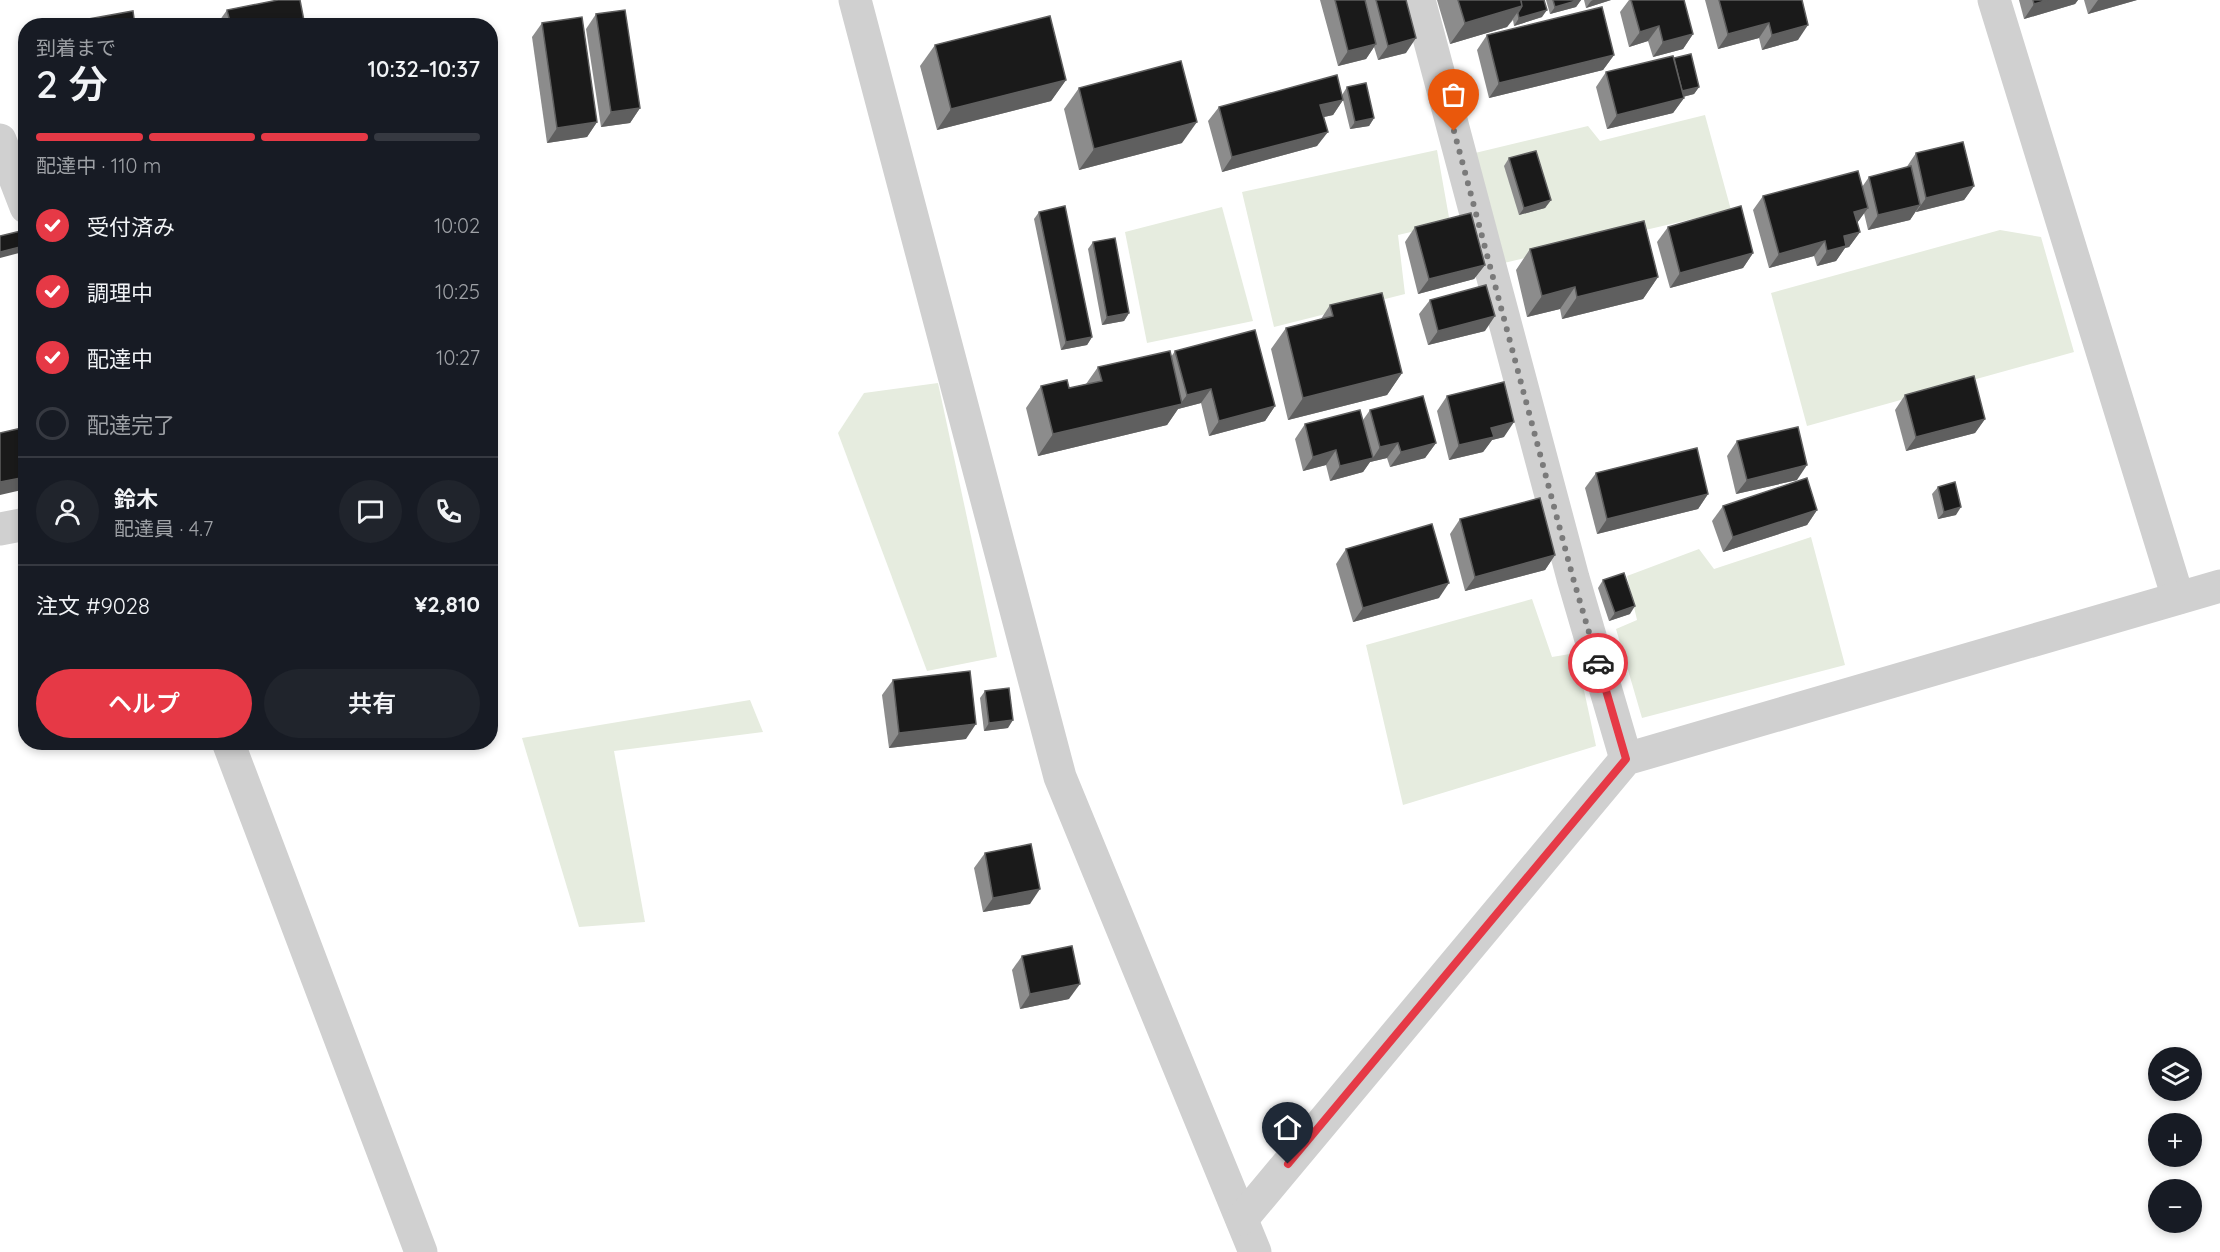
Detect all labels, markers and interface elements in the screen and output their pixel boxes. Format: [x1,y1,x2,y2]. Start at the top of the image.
text: 到着まで [36,35,116,60]
text: 10:32–10:37 [368,55,480,83]
text: 2 分 [36,59,108,108]
pin [1428,69,1479,131]
icon: bag [1437,78,1470,111]
text: 配達中 · 110 m [36,153,161,178]
icon: check [36,209,69,242]
text: 受付済み [87,213,175,241]
text: 10:02 [434,213,480,238]
icon: check [36,275,69,308]
text: 調理中 [87,279,153,307]
text: 10:25 [435,279,480,304]
icon: check [36,341,69,374]
text: 配達中 [87,345,153,373]
text: 10:27 [436,345,480,370]
text: 配達完了 [87,411,175,439]
button: person [36,480,99,543]
button: chat [339,480,402,543]
button: phone [417,480,480,543]
text: 鈴木 [114,485,158,513]
text: 配達員 · 4.7 [114,516,213,541]
text: ¥2,810 [414,590,480,618]
text: 注文 #9028 [36,592,150,620]
courier [1568,633,1628,693]
icon: car [1582,647,1615,680]
button: ヘルプ [36,669,252,738]
button: 共有 [264,669,480,738]
map controls [2148,1047,2202,1233]
button: layers [2148,1047,2202,1101]
pin [1262,1102,1313,1164]
icon: home [1271,1111,1304,1144]
button: + [2148,1113,2202,1167]
button: − [2148,1179,2202,1233]

